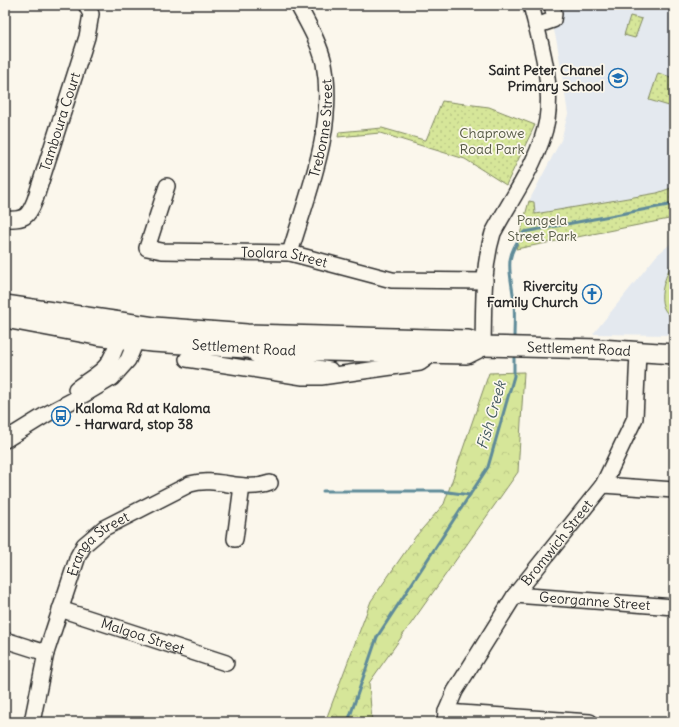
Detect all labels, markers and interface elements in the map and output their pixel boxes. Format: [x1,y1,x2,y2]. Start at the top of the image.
place label: Saint Peter Chanel Primary School [488,61,604,95]
school or university icon: Saint Peter Chanel Primary School [607,67,629,89]
street label: Tamboura Court [36,70,84,174]
street label: Trebonne Street [305,78,336,180]
park label: Chaprowe Road Park [459,124,525,158]
park label: Pangela Street Park [507,211,577,245]
street label: Toolara Street [241,243,330,272]
place label: Rivercity Family Church [487,277,578,311]
church icon: Rivercity Family Church [581,283,603,305]
street label: Settlement Road [191,336,296,359]
street label: Settlement Road [527,338,631,360]
water label: Fish Creek [472,377,510,451]
place label: Kaloma Rd at Kaloma - Harward, stop 38 [75,399,210,433]
bus stop icon: Kaloma Rd at Kaloma - Harward, stop 38 [50,405,72,427]
street label: Bromwich Street [517,496,597,589]
street label: Eranga Street [63,508,132,579]
street label: Georganne Street [539,588,651,614]
street label: Malgoa Street [99,614,187,658]

